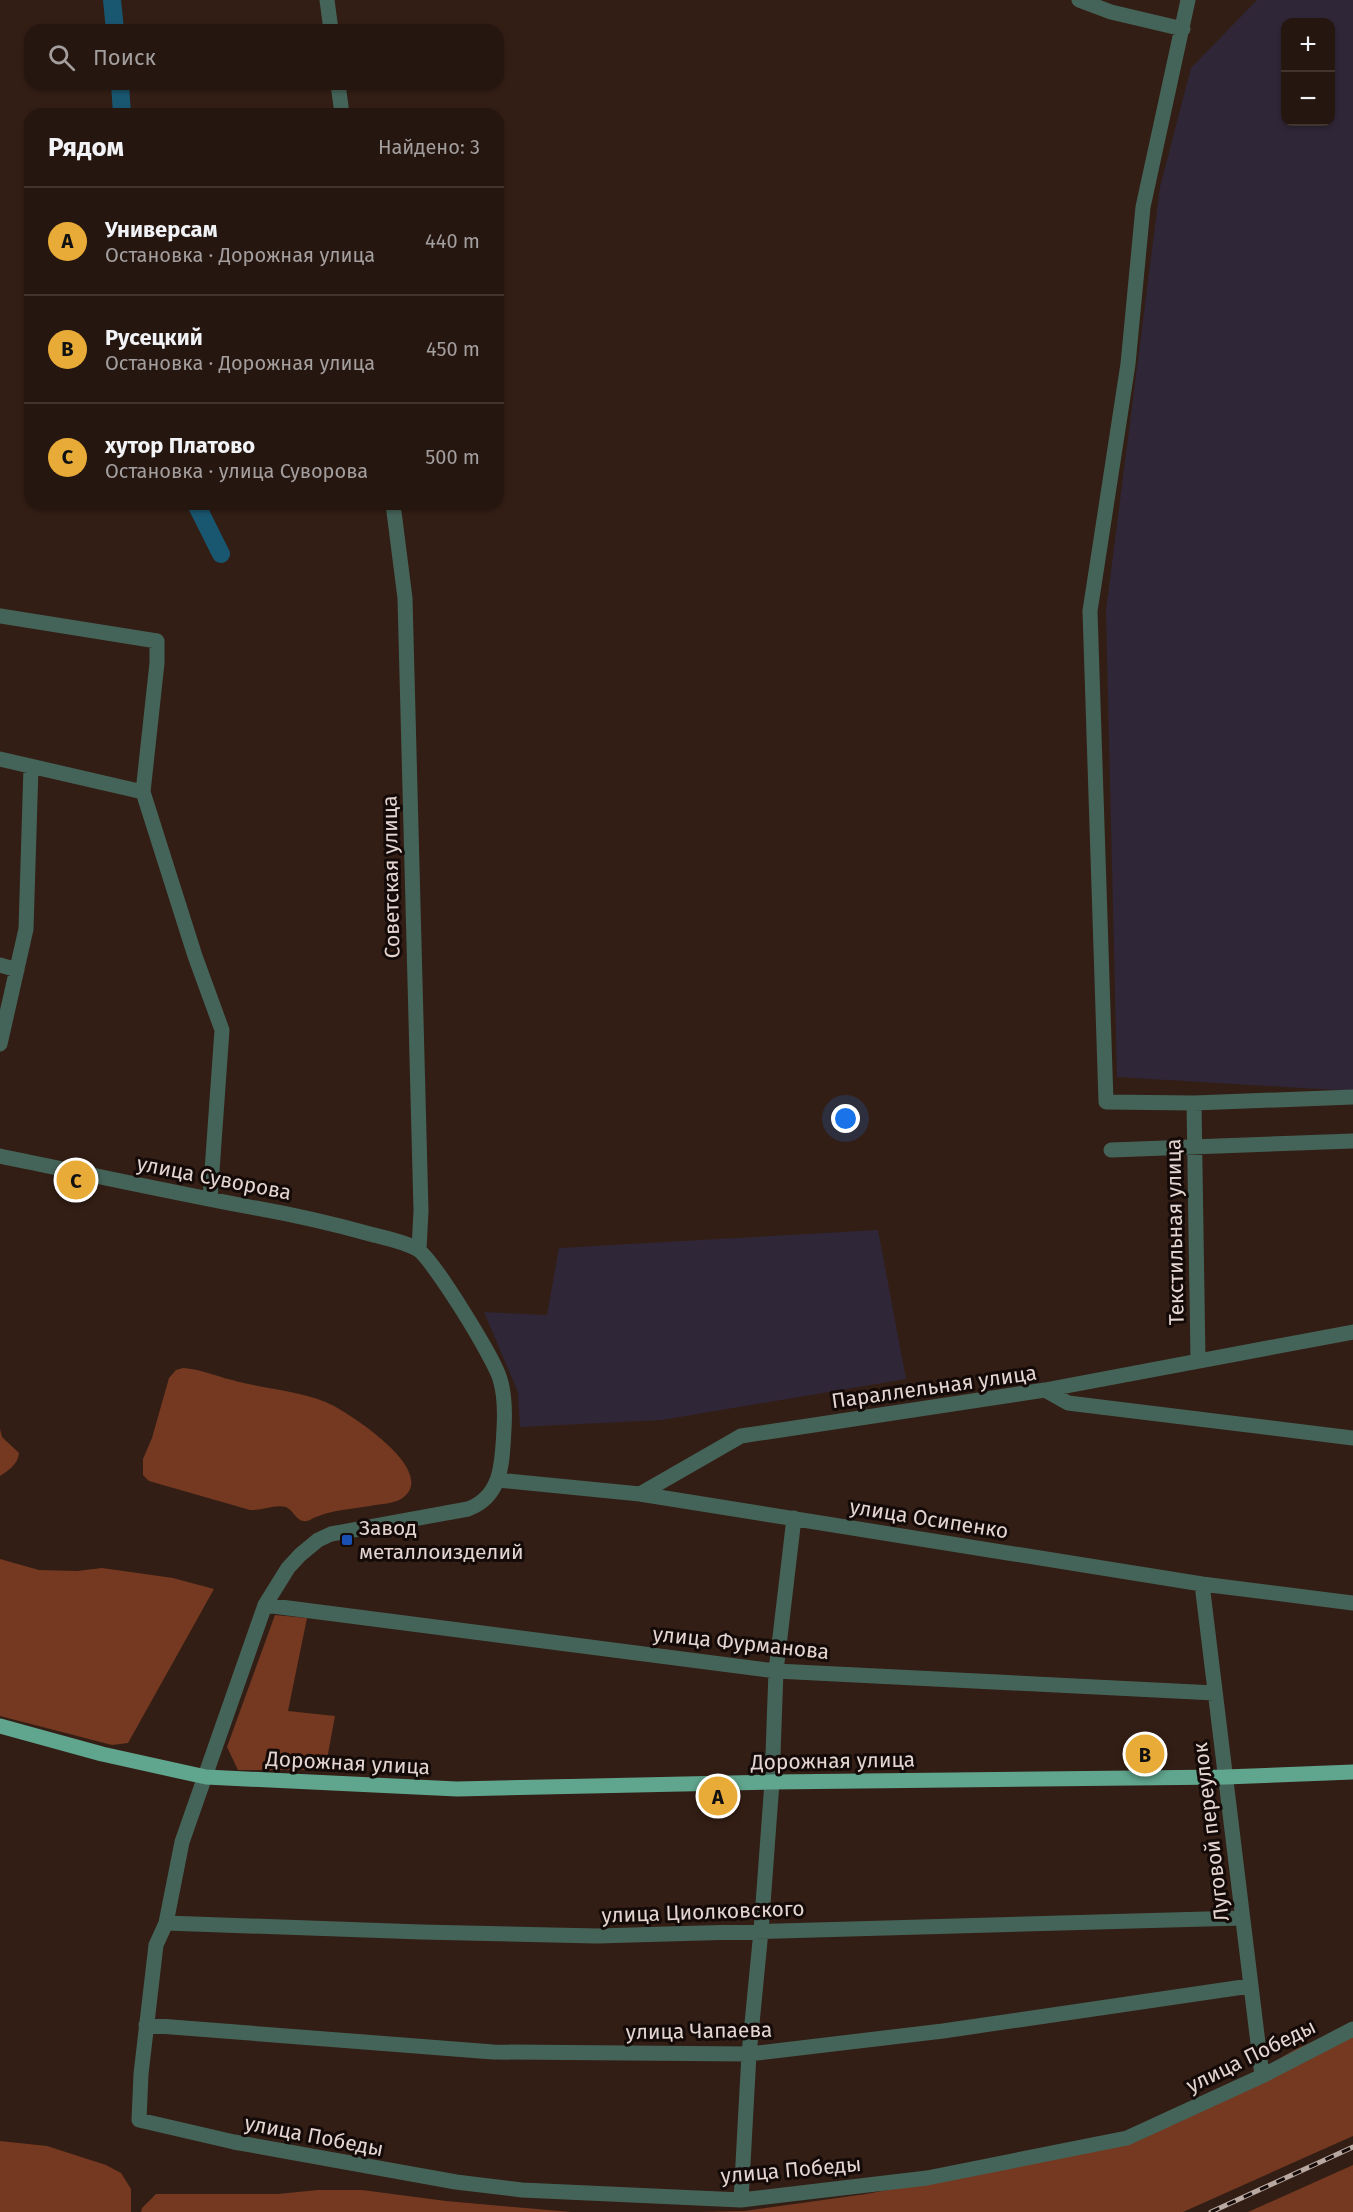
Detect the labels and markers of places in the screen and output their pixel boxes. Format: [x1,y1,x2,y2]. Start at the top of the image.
pin: C [56,1158,96,1202]
place label: Завод металлоизделий [359,1515,524,1565]
marker: Завод металлоизделий [340,1533,354,1547]
pin: B [1126,1732,1164,1776]
pin: A [698,1774,738,1818]

